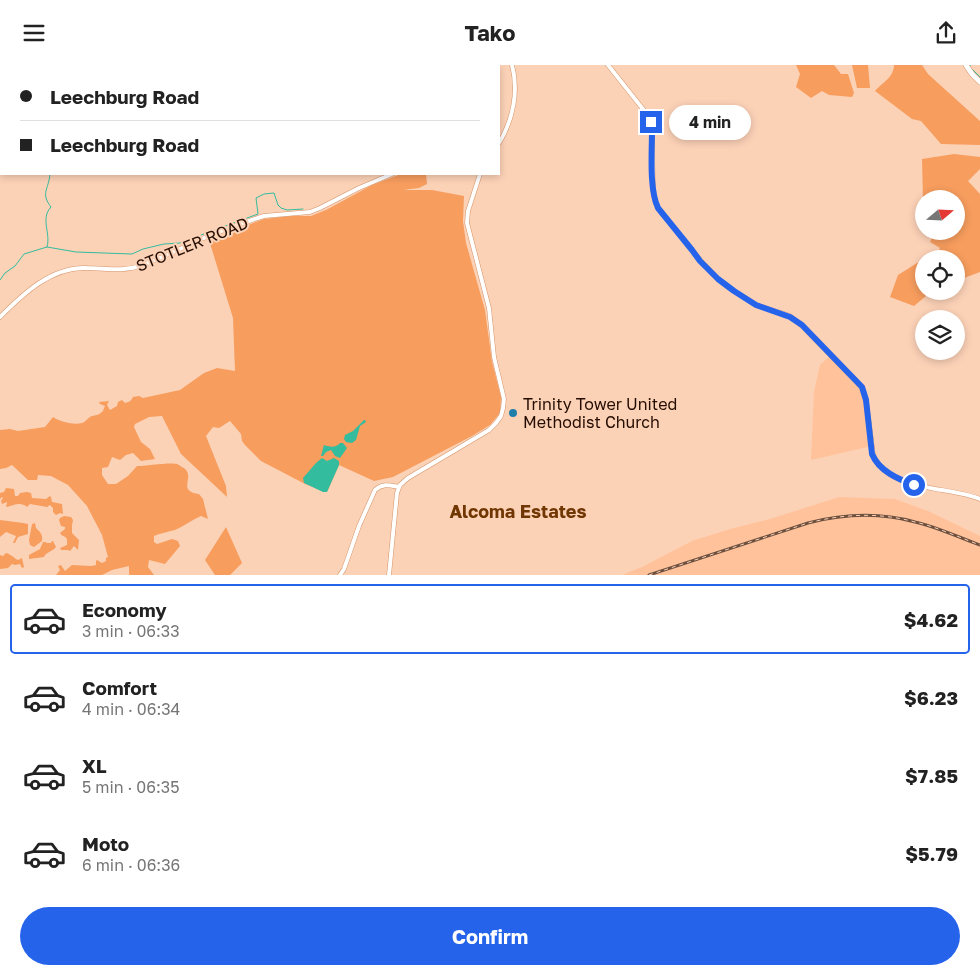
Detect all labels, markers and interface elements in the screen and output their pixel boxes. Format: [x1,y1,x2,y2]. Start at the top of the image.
icon: menu [20,19,48,47]
text: Tako [465,19,515,46]
icon: share [932,19,960,47]
text: Leechburg Road [50,85,199,108]
callout: 4 min [668,105,751,139]
route end [640,111,662,133]
text: 4 min [689,112,731,132]
text: Leechburg Road [50,133,199,156]
north arrow [915,190,965,240]
map controls [915,190,965,360]
street label: STOTLER ROAD [133,212,251,276]
button: locate [915,250,965,300]
button: layers [915,310,965,360]
place label: Trinity Tower United Methodist Church [523,394,677,432]
marker: Trinity Tower United Methodist Church [507,407,519,419]
route start [903,474,925,496]
district label: Alcoma Estates [449,500,587,522]
icon: car [22,597,67,642]
text: Economy [82,598,167,621]
text: $4.62 [904,608,958,631]
text: 3 min · 06:33 [82,621,180,641]
icon: car [22,675,67,720]
text: Comfort [82,676,157,699]
text: $6.23 [904,686,958,709]
text: 4 min · 06:34 [82,699,180,719]
icon: car [22,753,67,798]
text: XL [82,754,107,777]
text: $7.85 [905,764,958,787]
text: 5 min · 06:35 [82,777,179,797]
icon: car [22,831,67,876]
text: Moto [82,832,129,855]
text: $5.79 [905,842,958,865]
text: 6 min · 06:36 [82,855,180,875]
button: Confirm [20,907,960,965]

